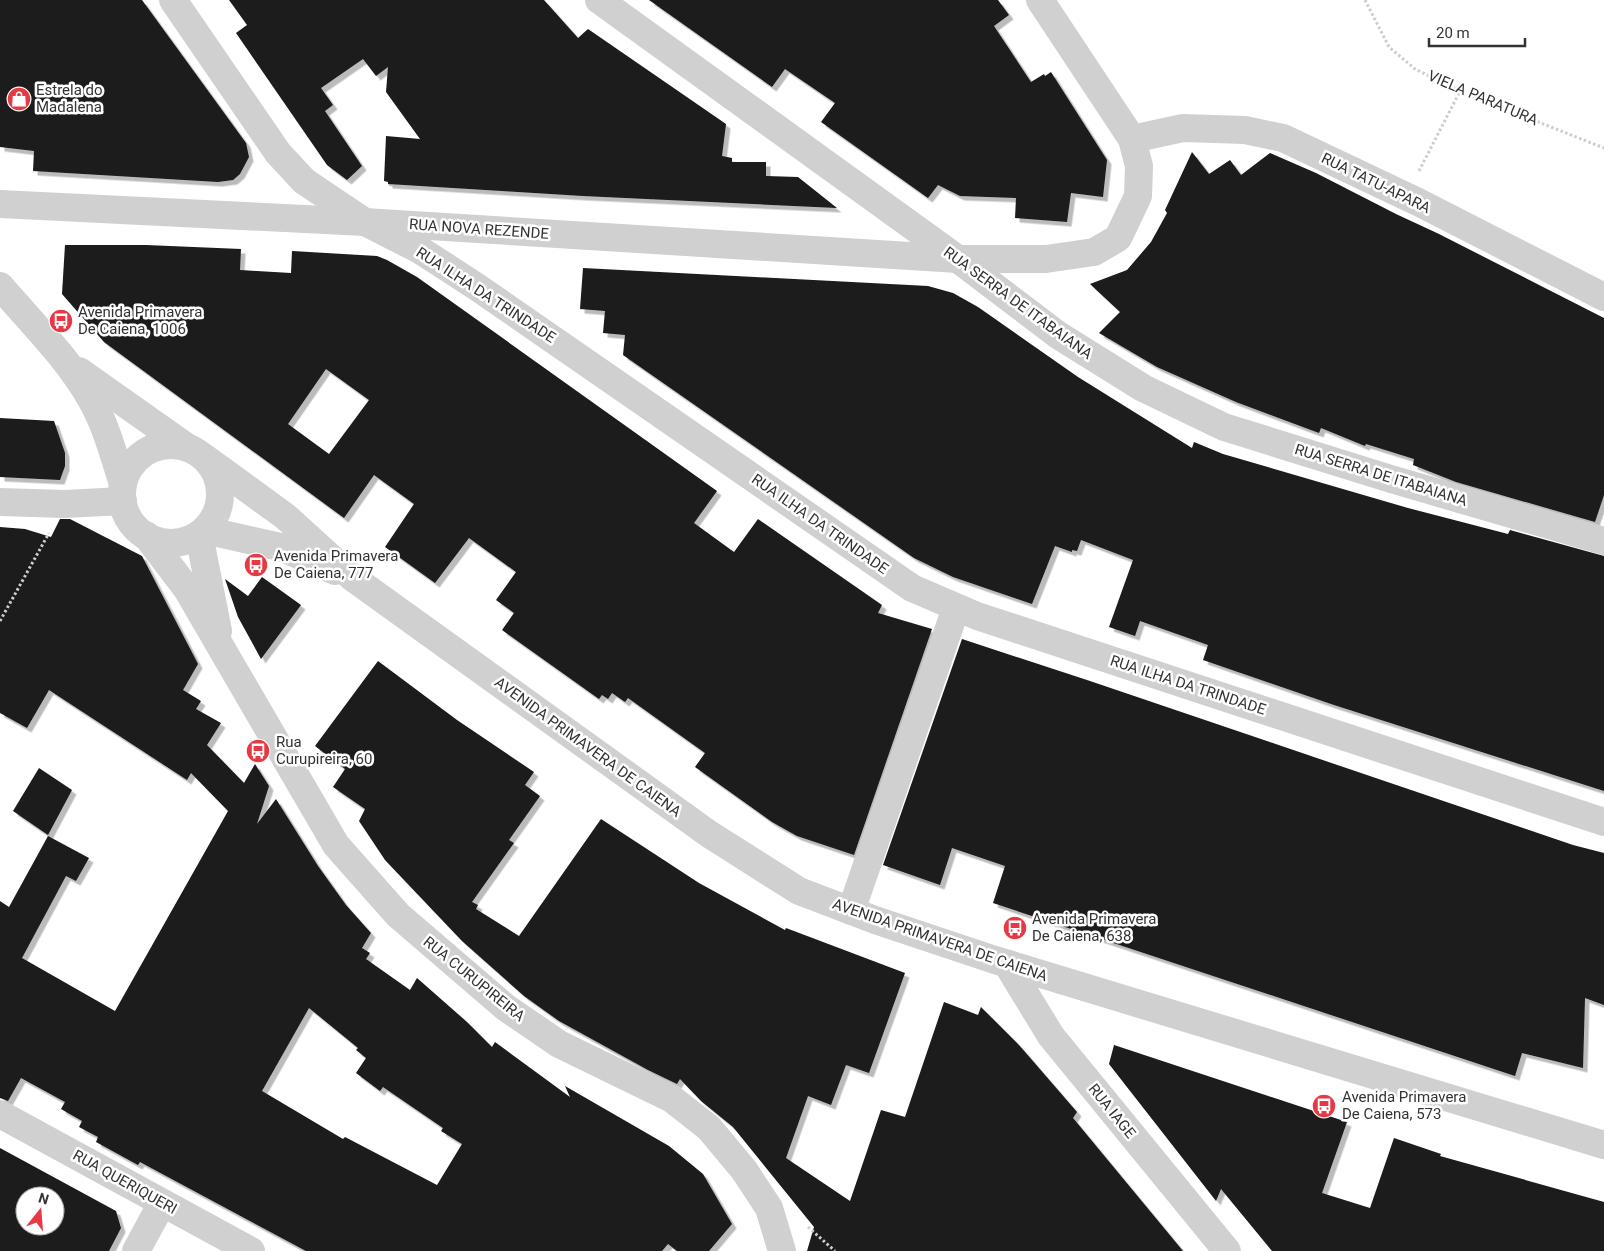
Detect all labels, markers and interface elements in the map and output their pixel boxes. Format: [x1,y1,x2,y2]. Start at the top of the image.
scale bar [1429,15,1525,47]
text: 20 m [1436,24,1470,42]
street label: VIELA PARATURA [1425,67,1541,129]
place label: Estrela do Madalena [36,81,103,116]
shop icon: Estrela do Madalena [6,86,32,112]
street label: RUA TATU-APARA [1319,149,1434,217]
street label: RUA NOVA REZENDE [409,215,550,243]
street label: RUA ILHA DA TRINDADE [413,243,559,347]
street label: RUA SERRA DE ITABAIANA [940,243,1096,363]
place label: Avenida Primavera De Caiena, 1006 [78,303,202,338]
bus stop icon: Avenida Primavera De Caiena, 1006 [48,308,74,334]
street label: RUA SERRA DE ITABAIANA [1292,440,1470,510]
street label: RUA ILHA DA TRINDADE [748,470,892,578]
place label: Avenida Primavera De Caiena, 777 [274,547,398,582]
bus stop icon: Avenida Primavera De Caiena, 777 [243,552,269,578]
street label: RUA ILHA DA TRINDADE [1108,651,1269,719]
street label: AVENIDA PRIMAVERA DE CAIENA [491,673,685,821]
place label: Rua Curupireira, 60 [276,733,372,768]
bus stop icon: Rua Curupireira, 60 [245,738,271,764]
street label: AVENIDA PRIMAVERA DE CAIENA [830,895,1050,985]
place label: Avenida Primavera De Caiena, 638 [1032,910,1156,945]
bus stop icon: Avenida Primavera De Caiena, 638 [1002,915,1028,941]
street label: RUA CURUPIREIRA [420,933,528,1026]
street label: RUA IAGE [1085,1080,1140,1142]
place label: Avenida Primavera De Caiena, 573 [1342,1088,1466,1123]
bus stop icon: Avenida Primavera De Caiena, 573 [1311,1093,1337,1119]
street label: RUA QUERIQUERI [70,1146,180,1218]
north arrow [15,1186,65,1236]
text: N [37,1189,51,1208]

